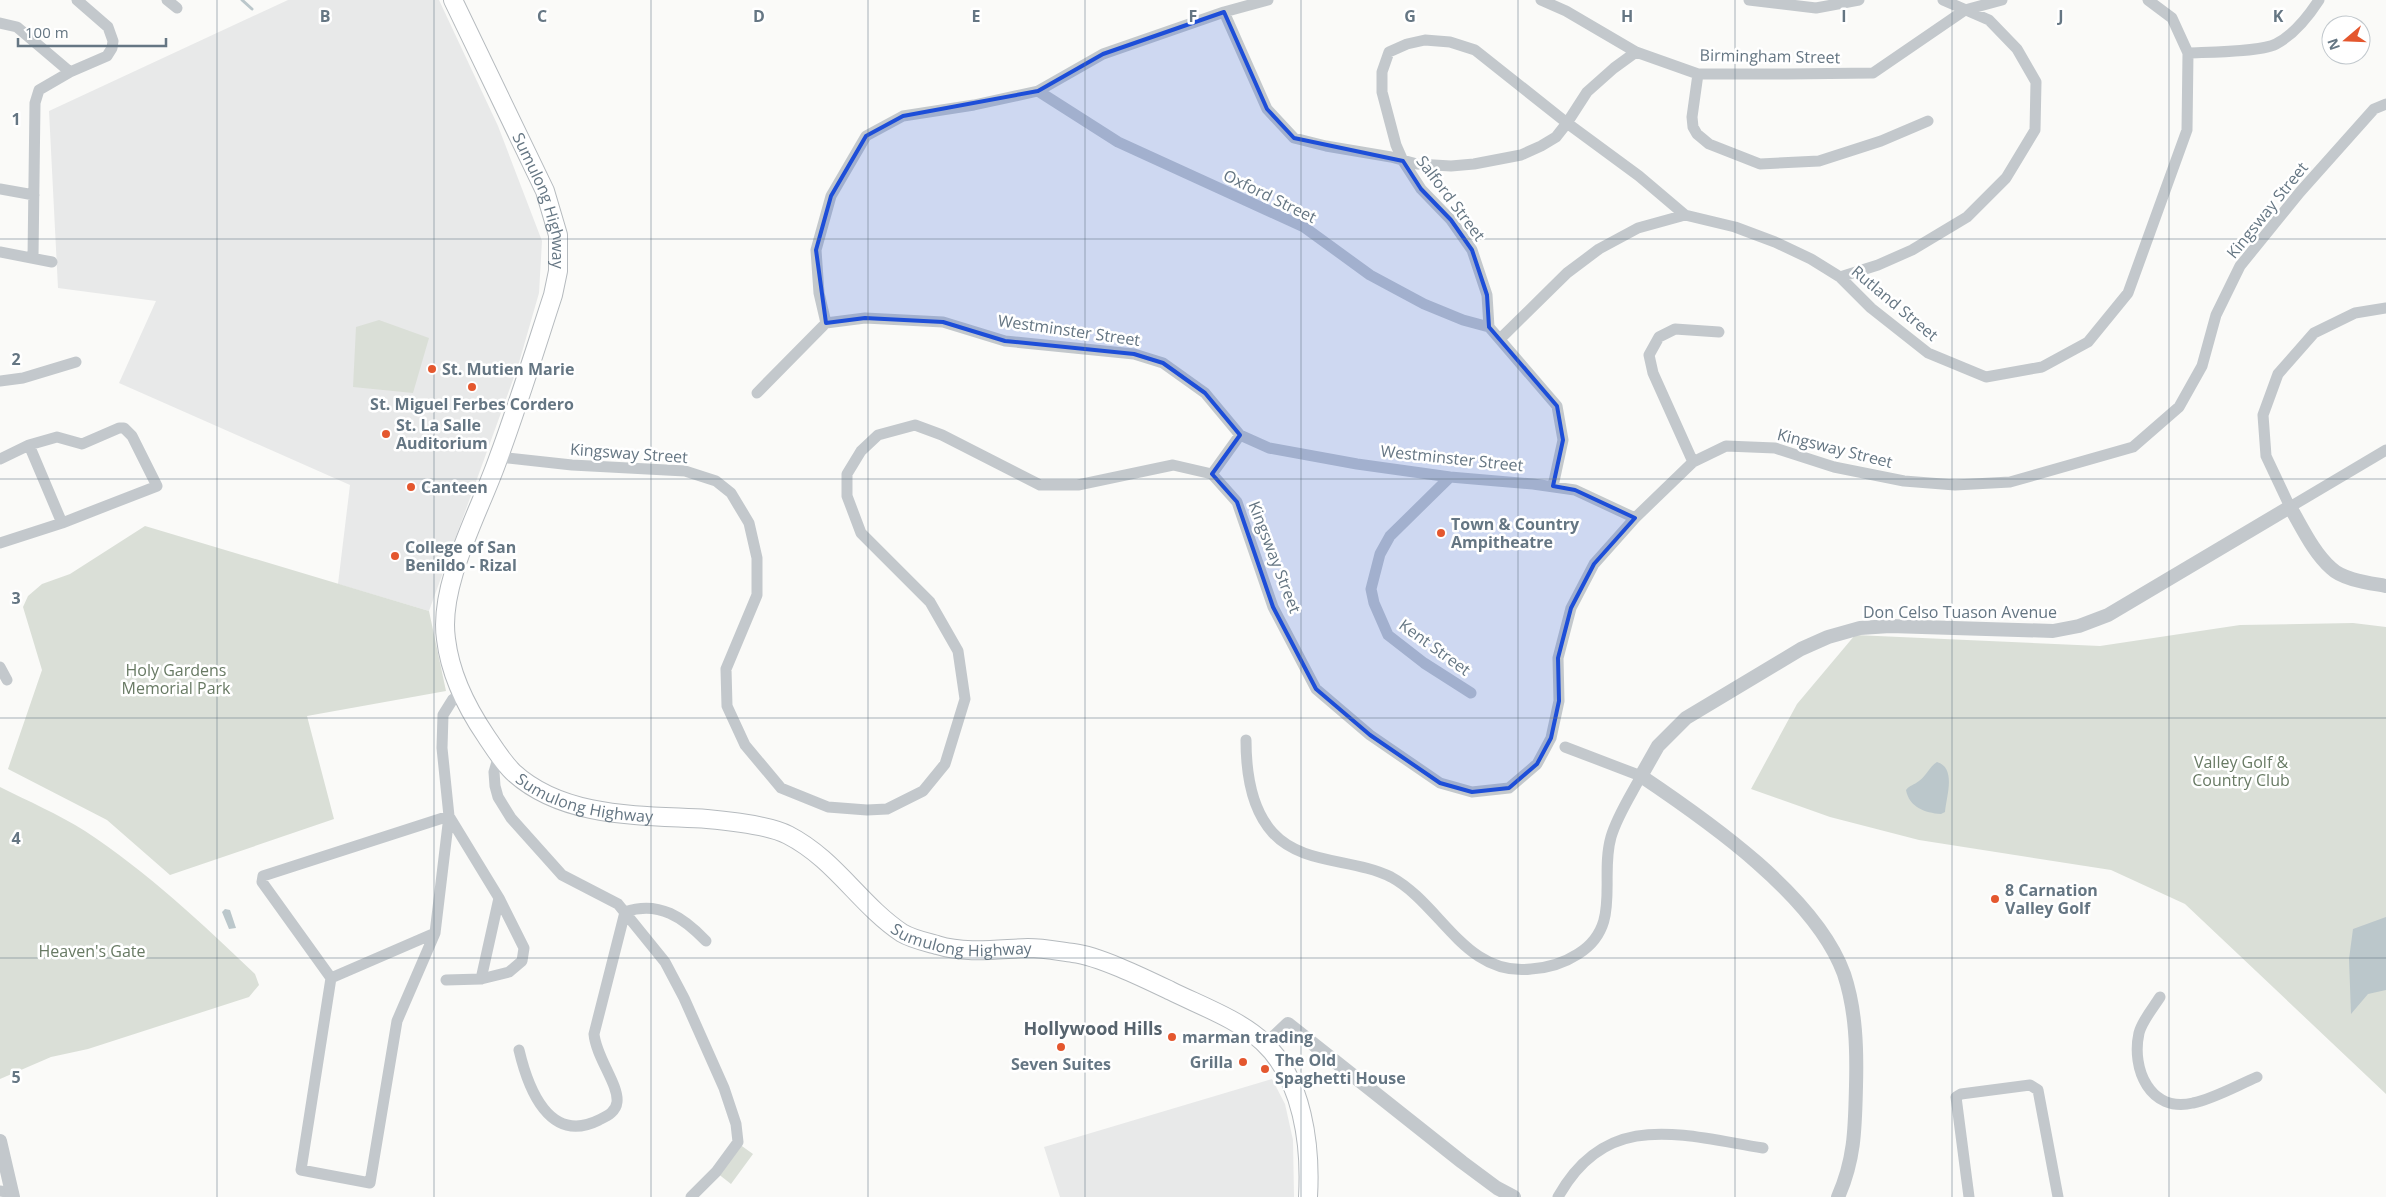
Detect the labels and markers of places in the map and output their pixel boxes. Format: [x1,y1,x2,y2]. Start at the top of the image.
place label: St. Mutien Marie [442,358,574,380]
marker: St. Mutien Marie [426,363,438,375]
marker: St. Miguel Ferbes Cordero [466,381,478,393]
place label: St. Miguel Ferbes Cordero [370,393,574,415]
place label: St. La Salle Auditorium [396,414,488,454]
marker: St. La Salle Auditorium [380,428,392,440]
place label: Canteen [421,476,488,498]
marker: Canteen [405,481,417,493]
place label: Town & Country Ampitheatre [1451,513,1580,553]
marker: Town & Country Ampitheatre [1435,527,1447,539]
place label: College of San Benildo - Rizal [405,536,517,576]
marker: College of San Benildo - Rizal [389,550,401,562]
place label: 8 Carnation Valley Golf [2005,879,2098,919]
marker: 8 Carnation Valley Golf [1989,893,2001,905]
place label: marman trading [1182,1026,1313,1048]
marker: marman trading [1166,1031,1178,1043]
marker: Seven Suites [1055,1041,1067,1053]
place label: The Old Spaghetti House [1275,1049,1406,1089]
place label: Grilla [1190,1051,1233,1073]
place label: Seven Suites [1011,1053,1111,1075]
marker: Grilla [1237,1056,1249,1068]
marker: The Old Spaghetti House [1259,1063,1271,1075]

